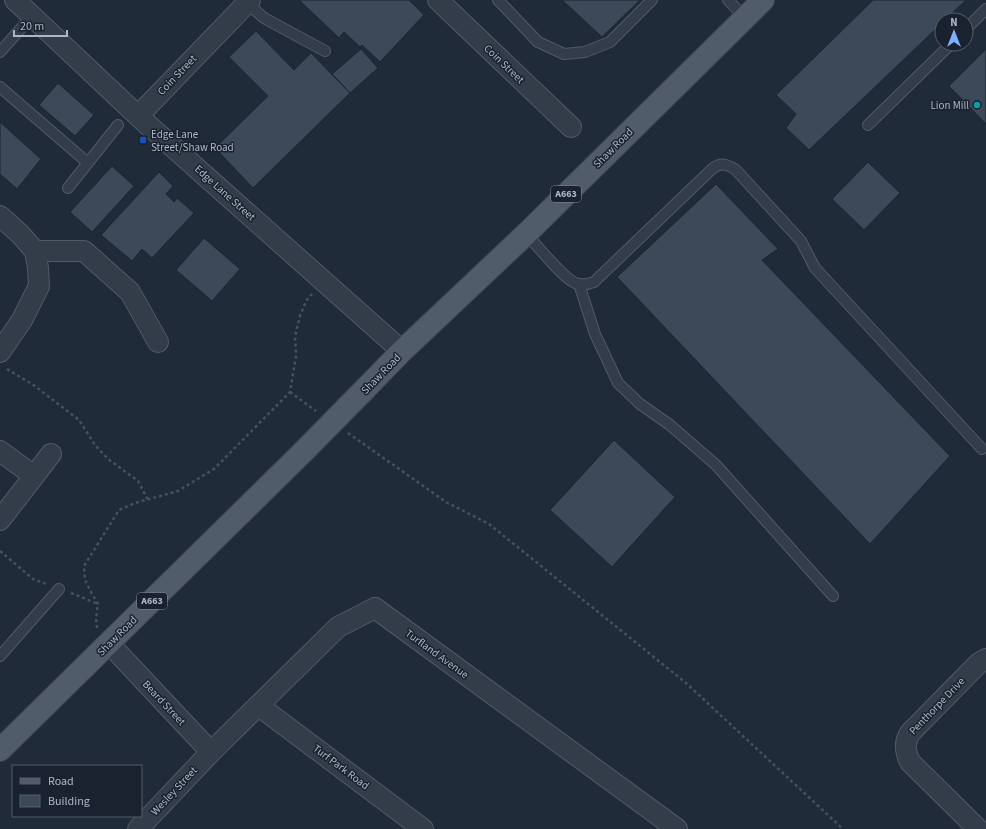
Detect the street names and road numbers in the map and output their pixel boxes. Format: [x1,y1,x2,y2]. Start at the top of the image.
street label: Coin Street [481,41,528,87]
street label: Coin Street [154,51,200,98]
street label: Shaw Road [590,125,636,171]
street label: Edge Lane Street [191,162,259,225]
road number: A663 [551,186,581,202]
street label: Shaw Road [358,350,404,398]
road number: A663 [137,593,167,609]
street label: Shaw Road [94,613,140,659]
street label: Turfland Avenue [402,626,472,682]
street label: Penthorpe Drive [906,674,969,738]
street label: Beard Street [139,677,189,729]
street label: Turf Park Road [310,741,372,793]
street label: Wesley Street [147,763,201,819]

